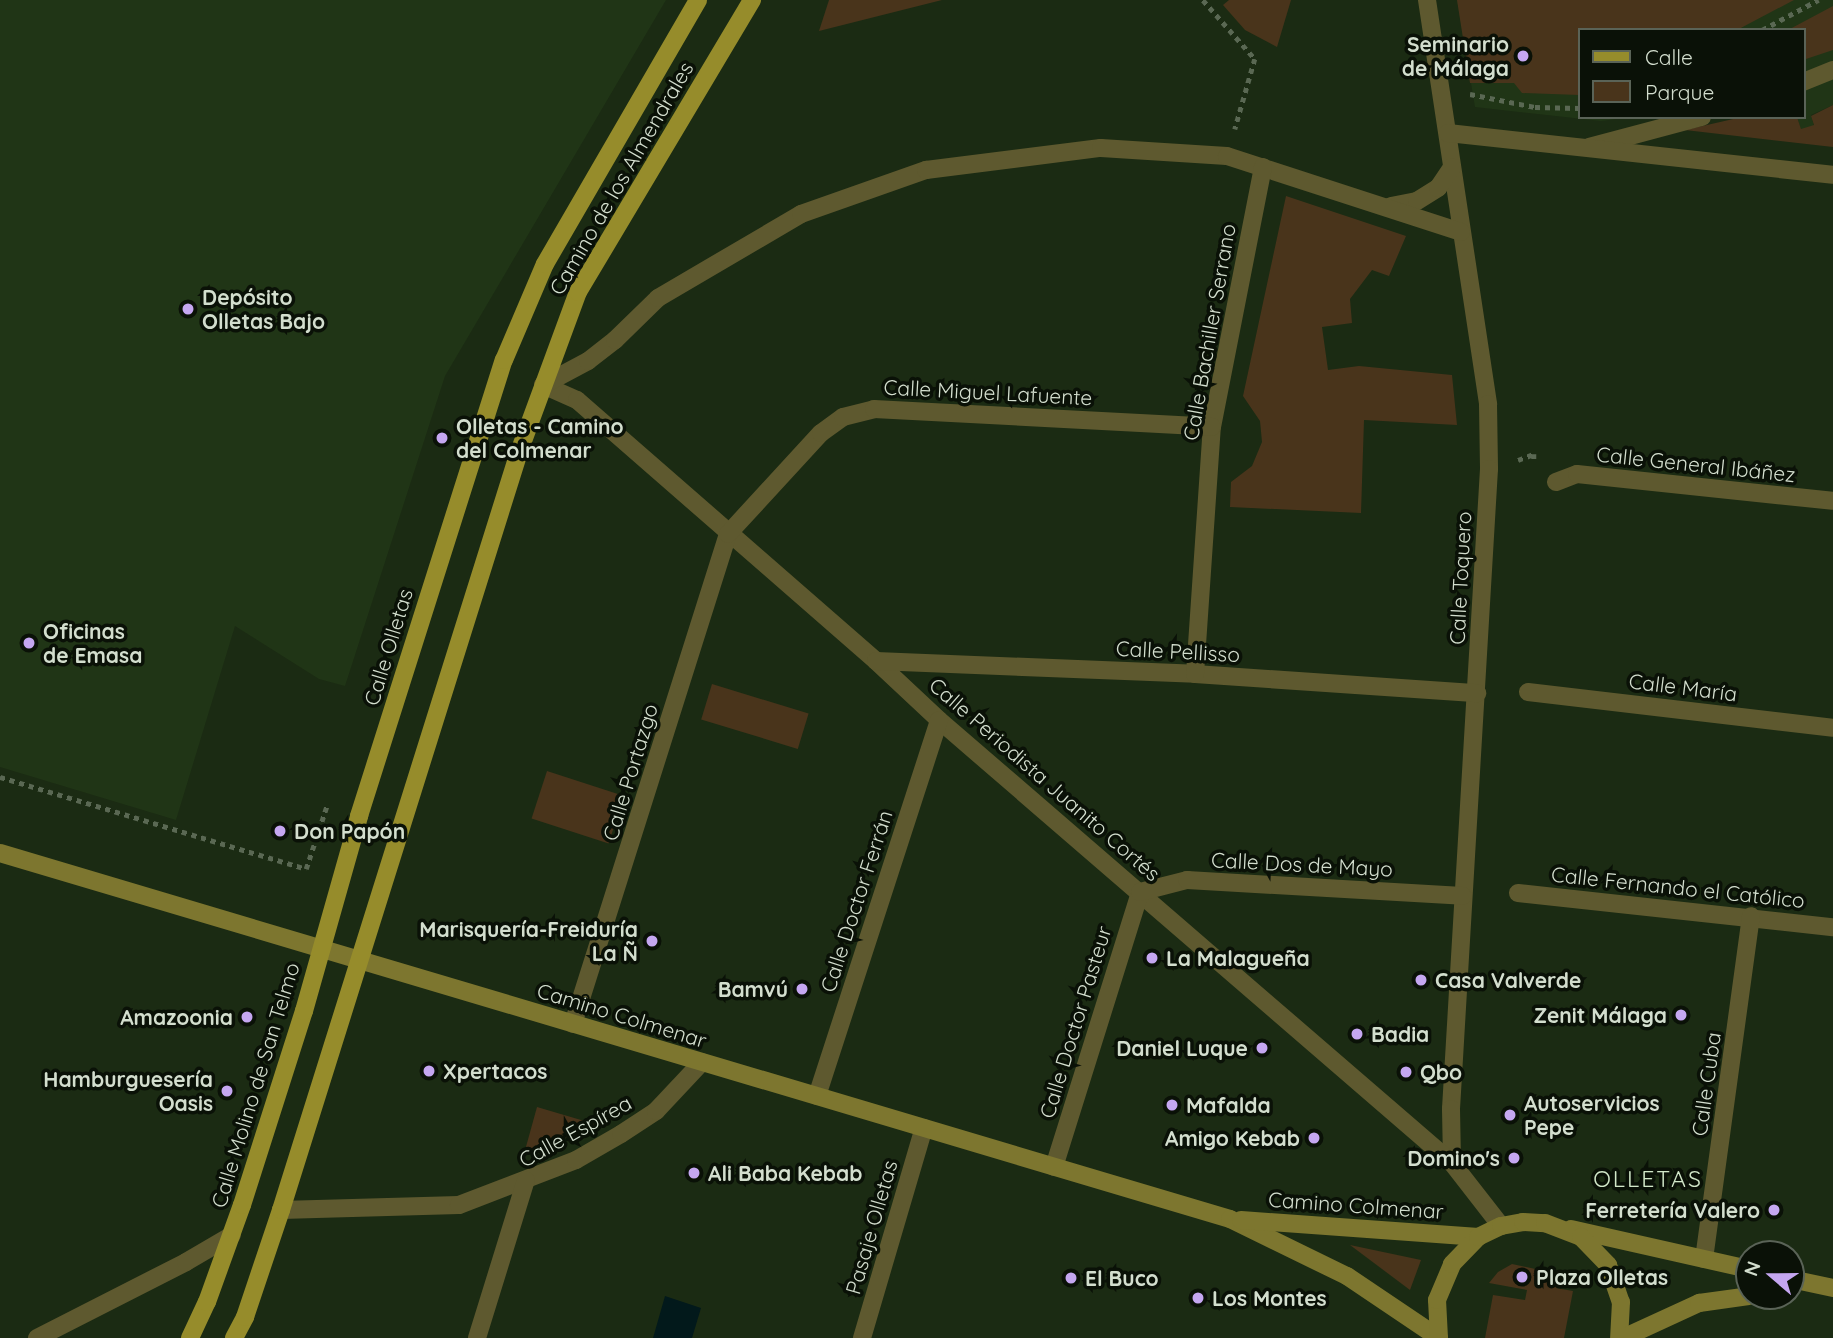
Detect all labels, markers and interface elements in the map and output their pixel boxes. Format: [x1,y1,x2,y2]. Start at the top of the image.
legend [1577,28,1805,119]
place label: Seminario de Málaga [1402,31,1509,81]
text: Calle [1645,44,1693,70]
marker: Seminario de Málaga [1515,48,1531,64]
street label: Camino de los Almendrales [544,57,698,299]
text: Parque [1645,79,1714,105]
street label: Calle Bachiller Serrano [1178,222,1240,442]
place label: Depósito Olletas Bajo [202,284,325,334]
marker: Depósito Olletas Bajo [180,301,196,317]
street label: Calle Miguel Lafuente [883,374,1093,410]
place label: Olletas - Camino del Colmenar [456,413,624,463]
marker: Olletas - Camino del Colmenar [434,430,450,446]
street label: Calle General Ibáñez [1595,441,1797,487]
street label: Calle Toquero [1444,511,1476,645]
street label: Calle Olletas [358,586,418,708]
place label: Oficinas de Emasa [43,618,142,668]
marker: Oficinas de Emasa [21,635,37,651]
street label: Calle Pellisso [1115,635,1241,667]
street label: Calle María [1627,668,1739,706]
street label: Calle Periodista Juanito Cortés [924,672,1166,886]
street label: Calle Portazgo [597,700,663,844]
street label: Calle Doctor Ferrán [815,807,897,995]
place label: Don Papón [294,818,405,844]
marker: Don Papón [272,823,288,839]
street label: Calle Dos de Mayo [1210,847,1394,881]
street label: Calle Fernando el Católico [1550,861,1806,913]
place label: Marisquería-Freiduría La Ñ [419,916,638,966]
street label: Calle Doctor Pasteur [1034,923,1116,1121]
marker: Marisquería-Freiduría La Ñ [644,933,660,949]
place label: La Malagueña [1166,945,1310,971]
marker: La Malagueña [1144,950,1160,966]
street label: Calle Molino de San Telmo [206,959,304,1211]
place label: Casa Valverde [1435,967,1581,993]
marker: Casa Valverde [1413,972,1429,988]
place label: Bamvú [718,976,788,1002]
street label: Camino Colmenar [534,977,710,1053]
marker: Bamvú [794,981,810,997]
place label: Zenit Málaga [1533,1002,1667,1028]
place label: Amazoonia [120,1004,233,1030]
marker: Zenit Málaga [1673,1007,1689,1023]
marker: Amazoonia [239,1009,255,1025]
place label: Badia [1371,1021,1429,1047]
marker: Badia [1349,1026,1365,1042]
street label: Calle Cuba [1686,1030,1726,1138]
place label: Daniel Luque [1116,1035,1248,1061]
marker: Daniel Luque [1254,1040,1270,1056]
place label: Xpertacos [443,1058,547,1084]
place label: Qbo [1420,1059,1462,1085]
marker: Xpertacos [421,1063,437,1079]
marker: Qbo [1398,1064,1414,1080]
place label: Hamburguesería Oasis [43,1066,213,1116]
marker: Hamburguesería Oasis [219,1083,235,1099]
street label: Calle Espírea [514,1090,636,1172]
place label: Autoservicios Pepe [1524,1090,1660,1140]
place label: Mafalda [1186,1092,1271,1118]
marker: Mafalda [1164,1097,1180,1113]
marker: Autoservicios Pepe [1502,1107,1518,1123]
place label: Amigo Kebab [1165,1125,1300,1151]
marker: Amigo Kebab [1306,1130,1322,1146]
place label: Domino's [1407,1145,1500,1171]
marker: Domino's [1506,1150,1522,1166]
street label: Pasaje Olletas [840,1157,902,1297]
place label: Ali Baba Kebab [708,1160,862,1186]
marker: Ali Baba Kebab [686,1165,702,1181]
district label: OLLETAS [1594,1165,1702,1193]
street label: Camino Colmenar [1267,1186,1445,1224]
place label: Ferretería Valero [1585,1197,1760,1223]
marker: Ferretería Valero [1766,1202,1782,1218]
north arrow [1735,1240,1805,1310]
text: N [1738,1258,1766,1279]
place label: Plaza Olletas [1536,1264,1668,1290]
place label: El Buco [1085,1265,1159,1291]
marker: Plaza Olletas [1514,1269,1530,1285]
marker: El Buco [1063,1270,1079,1286]
place label: Los Montes [1212,1285,1327,1311]
marker: Los Montes [1190,1290,1206,1306]

